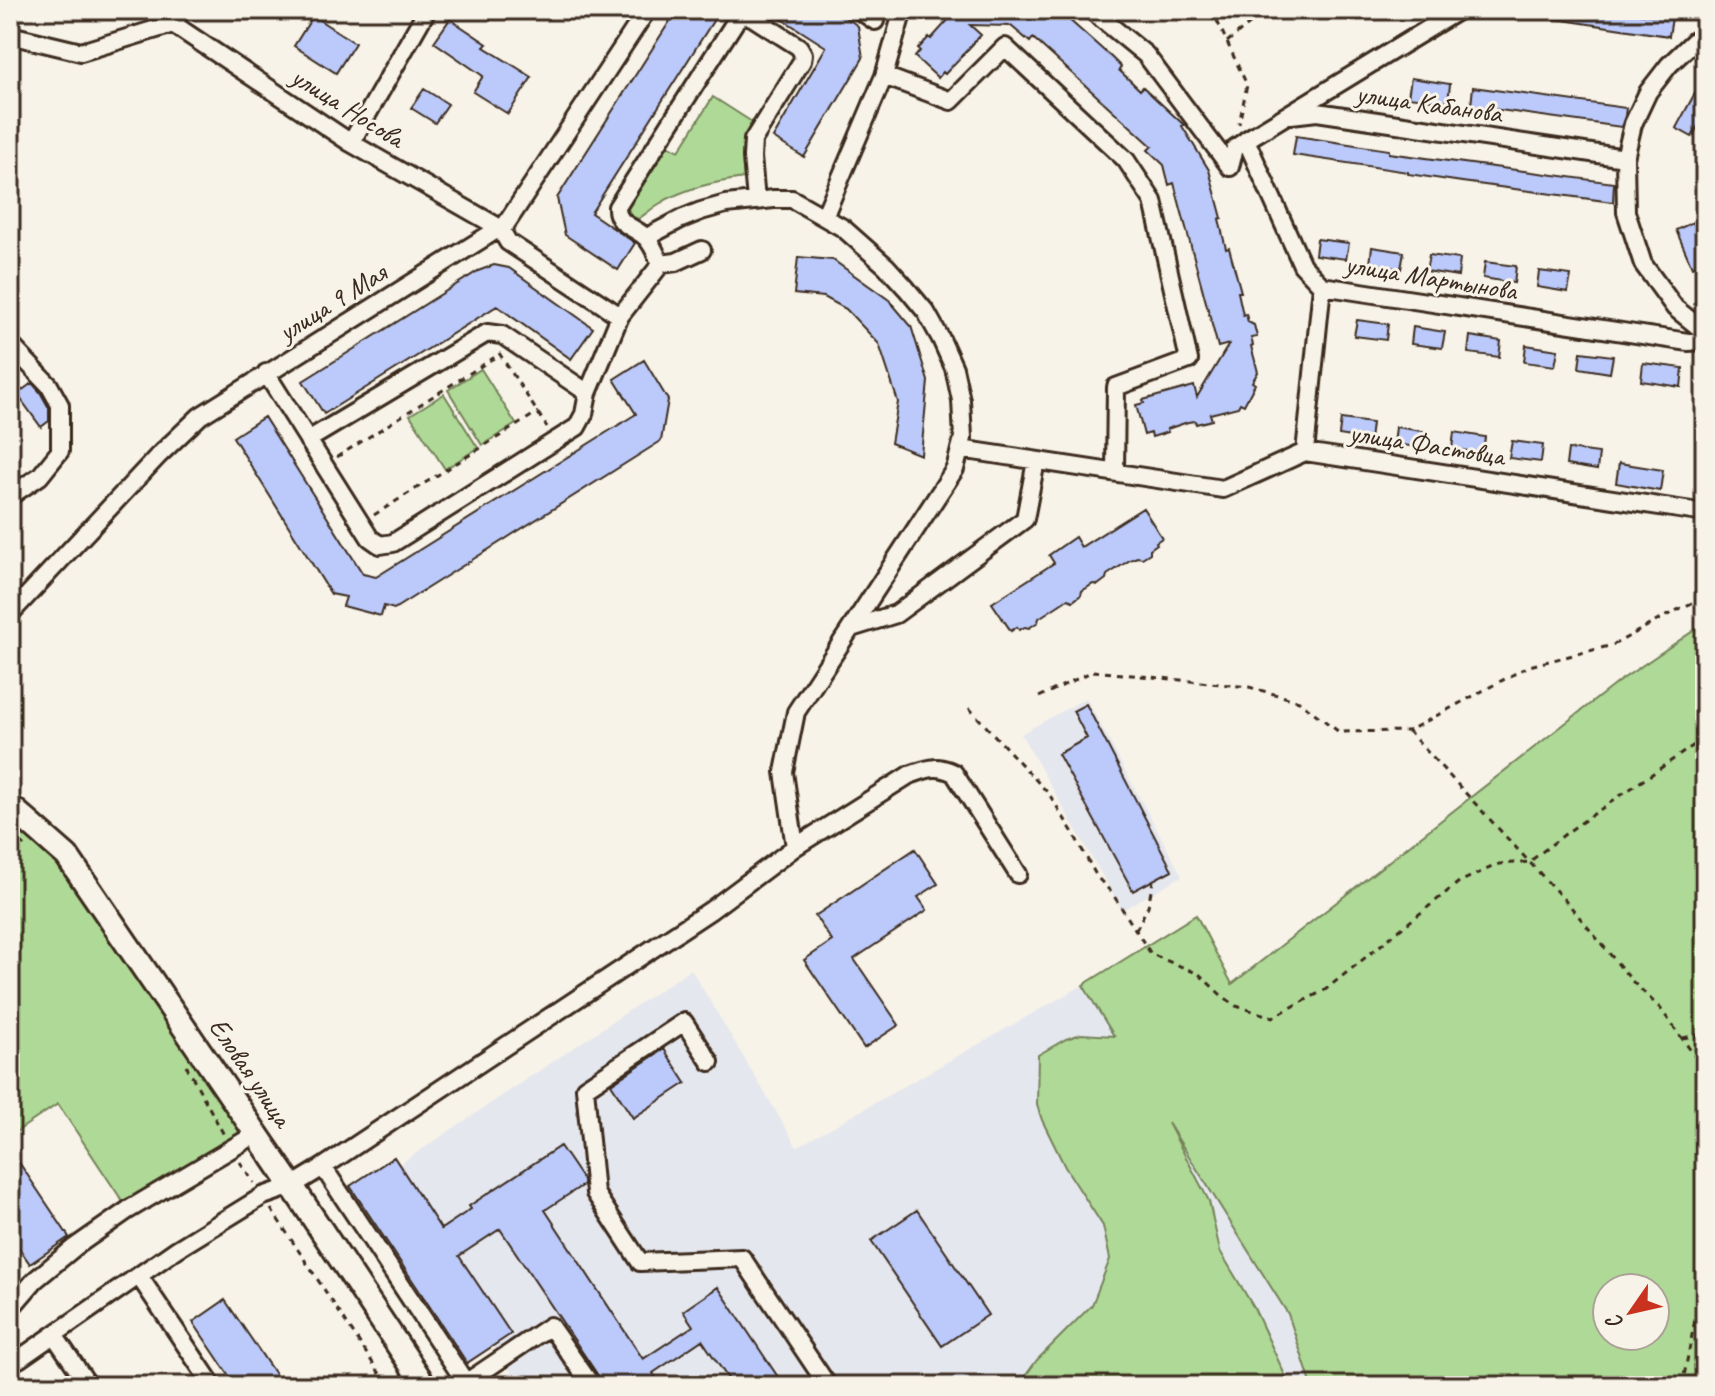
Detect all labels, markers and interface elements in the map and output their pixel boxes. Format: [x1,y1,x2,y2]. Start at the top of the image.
street label: улица Носова [283,58,413,157]
street label: улица Кабанова [1352,75,1506,131]
street label: улица Мартынова [1341,246,1521,308]
street label: улица 9 Мая [270,254,395,350]
street label: улица Фастовца [1345,414,1509,474]
street label: Еловая улица [202,1011,302,1135]
north arrow [1591,1272,1671,1352]
text: С [1599,1308,1630,1335]

